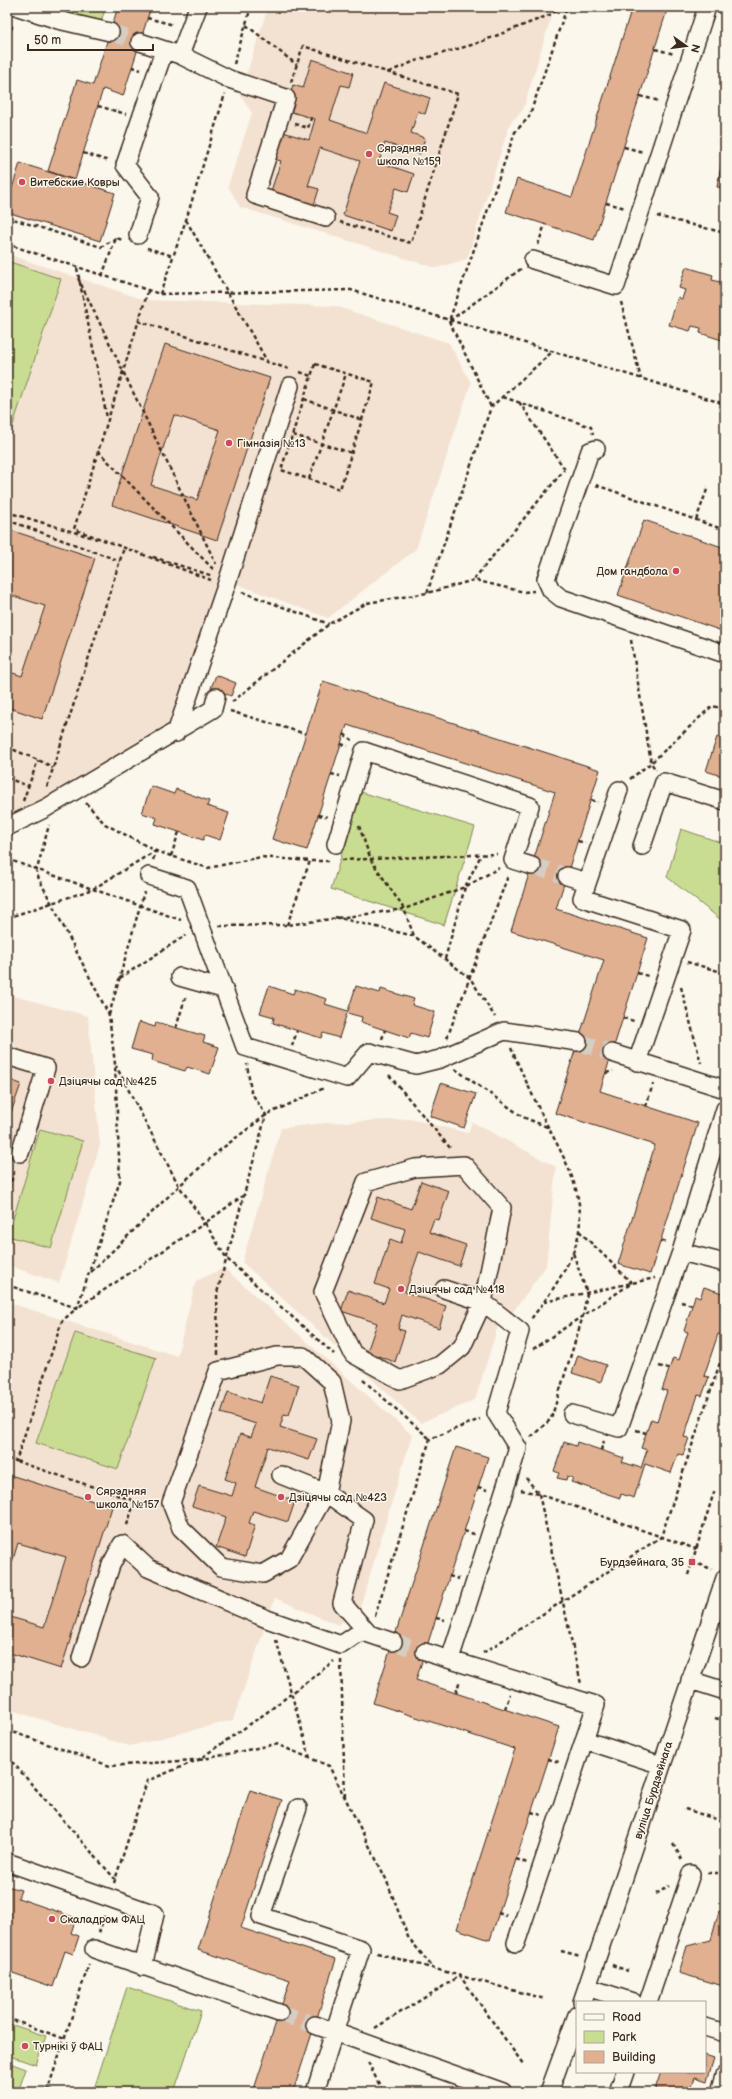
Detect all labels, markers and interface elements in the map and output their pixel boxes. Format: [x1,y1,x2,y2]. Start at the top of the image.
scale bar [28,26,153,52]
north arrow [666,26,706,66]
text: 50 m [34,33,61,48]
text: N [688,43,703,54]
place label: Сярэдняя школа №159 [377,142,441,168]
marker: Сярэдняя школа №159 [364,149,374,159]
place label: Витебские Ковры [30,176,120,189]
marker: Витебские Ковры [17,177,27,187]
place label: Гімназія №13 [237,437,306,450]
marker: Гімназія №13 [224,438,234,448]
place label: Дом гандбола [596,565,668,578]
marker: Дом гандбола [671,566,681,576]
place label: Дзіцячы сад №425 [59,1075,157,1088]
marker: Дзіцячы сад №425 [46,1076,56,1086]
place label: Дзіцячы сад №418 [409,1283,505,1296]
marker: Дзіцячы сад №418 [396,1284,406,1294]
place label: Сярэдняя школа №157 [96,1485,160,1511]
place label: Дзіцячы сад №423 [289,1491,387,1504]
marker: Сярэдняя школа №157 [83,1492,93,1502]
marker: Дзіцячы сад №423 [276,1492,286,1502]
place label: Бурдзейнага, 35 [600,1556,684,1569]
marker: Бурдзейнага, 35 [687,1557,697,1567]
street label: вуліца Бурдзейнага [632,1739,676,1841]
place label: Скаладром ФАЦ [60,1913,145,1926]
marker: Скаладром ФАЦ [47,1914,57,1924]
legend [576,2001,706,2073]
text: Road [612,2010,641,2025]
text: Park [612,2030,636,2045]
place label: Турнікі ў ФАЦ [33,2040,103,2053]
marker: Турнікі ў ФАЦ [20,2041,30,2051]
text: Building [612,2050,656,2065]

